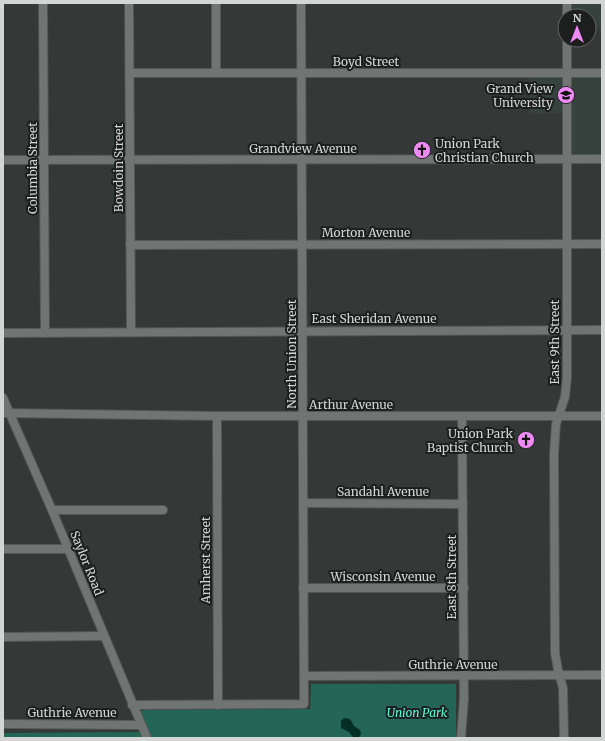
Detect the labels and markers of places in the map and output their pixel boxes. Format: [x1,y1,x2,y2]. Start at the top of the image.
place label: Grand View University [487,81,554,110]
school or university icon: Grand View University [556,85,576,105]
place label: Union Park Christian Church [435,136,534,165]
church icon: Union Park Christian Church [412,140,432,160]
place label: Union Park Baptist Church [427,426,513,455]
church icon: Union Park Baptist Church [516,430,536,450]

